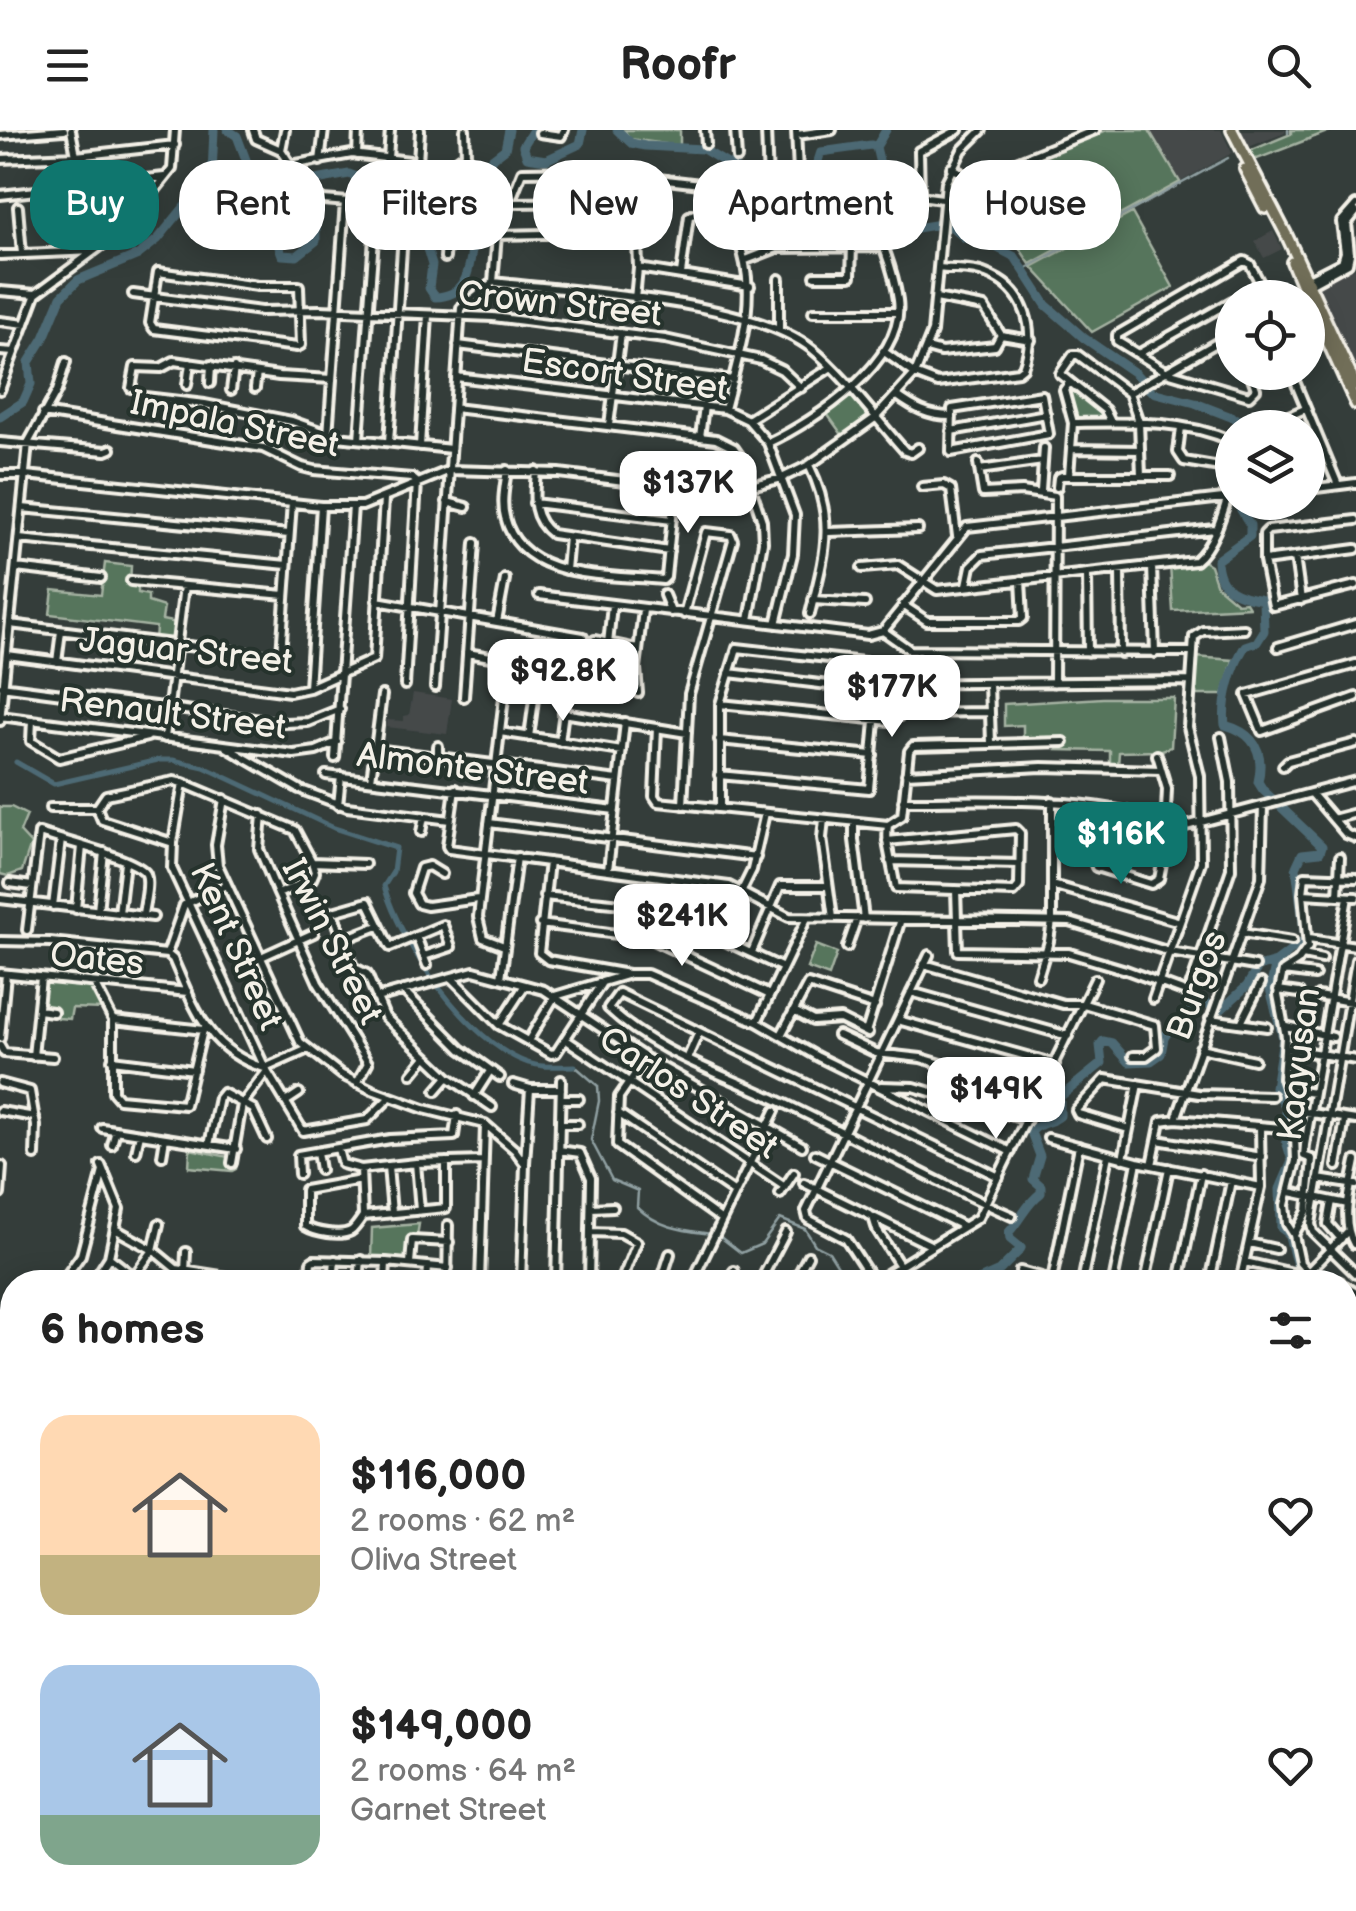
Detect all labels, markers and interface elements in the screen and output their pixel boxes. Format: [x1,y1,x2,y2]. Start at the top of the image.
icon: menu [40,38,95,93]
text: Roofr [620,38,736,93]
icon: search [1261,38,1316,93]
chip: Buy [30,160,159,250]
chip: Rent [179,160,325,250]
chip: Filters [345,160,513,250]
chip: New [533,160,673,250]
chip: Apartment [693,160,929,250]
chip: House [949,160,1121,250]
street label: Crown Street [456,272,664,337]
map controls [1215,280,1325,520]
button: locate [1215,280,1325,390]
street label: Escort Street [519,340,731,411]
street label: Impala Street [126,381,343,468]
button: layers [1215,410,1325,520]
pin: $137K [618,451,758,536]
text: $137K [642,464,734,503]
street label: Jaguar Street [77,619,295,684]
pin: $92.8K [482,639,644,724]
text: $92.8K [509,652,617,691]
pin: $177K [822,655,962,740]
text: $177K [846,668,938,707]
street label: Renault Street [57,679,289,750]
street label: Almonte Street [355,734,591,805]
pin: $116K [1051,802,1191,887]
text: $116K [1076,815,1166,854]
street label: Irwin Street [272,852,392,1032]
street label: Kent Street [180,856,292,1037]
pin: $241K [612,884,752,969]
text: $241K [636,897,728,936]
street label: Burgos [1158,925,1237,1046]
street label: Oates [48,933,146,986]
street label: Kaayusan [1269,985,1330,1143]
street label: Carlos Street [590,1018,786,1169]
pin: $149K [926,1057,1066,1142]
text: $149K [949,1070,1043,1109]
icon: filters [1263,1303,1318,1358]
text: 6 homes [40,1305,204,1356]
text: $116,000 [350,1451,526,1502]
icon: home [120,1455,240,1575]
icon: heart [1263,1488,1318,1543]
text: 2 rooms · 62 m² [350,1502,575,1541]
text: Oliva Street [350,1541,517,1580]
text: $149,000 [350,1701,533,1752]
icon: home [120,1705,240,1825]
icon: heart [1263,1738,1318,1793]
text: 2 rooms · 64 m² [350,1752,576,1791]
text: Garnet Street [350,1791,546,1830]

